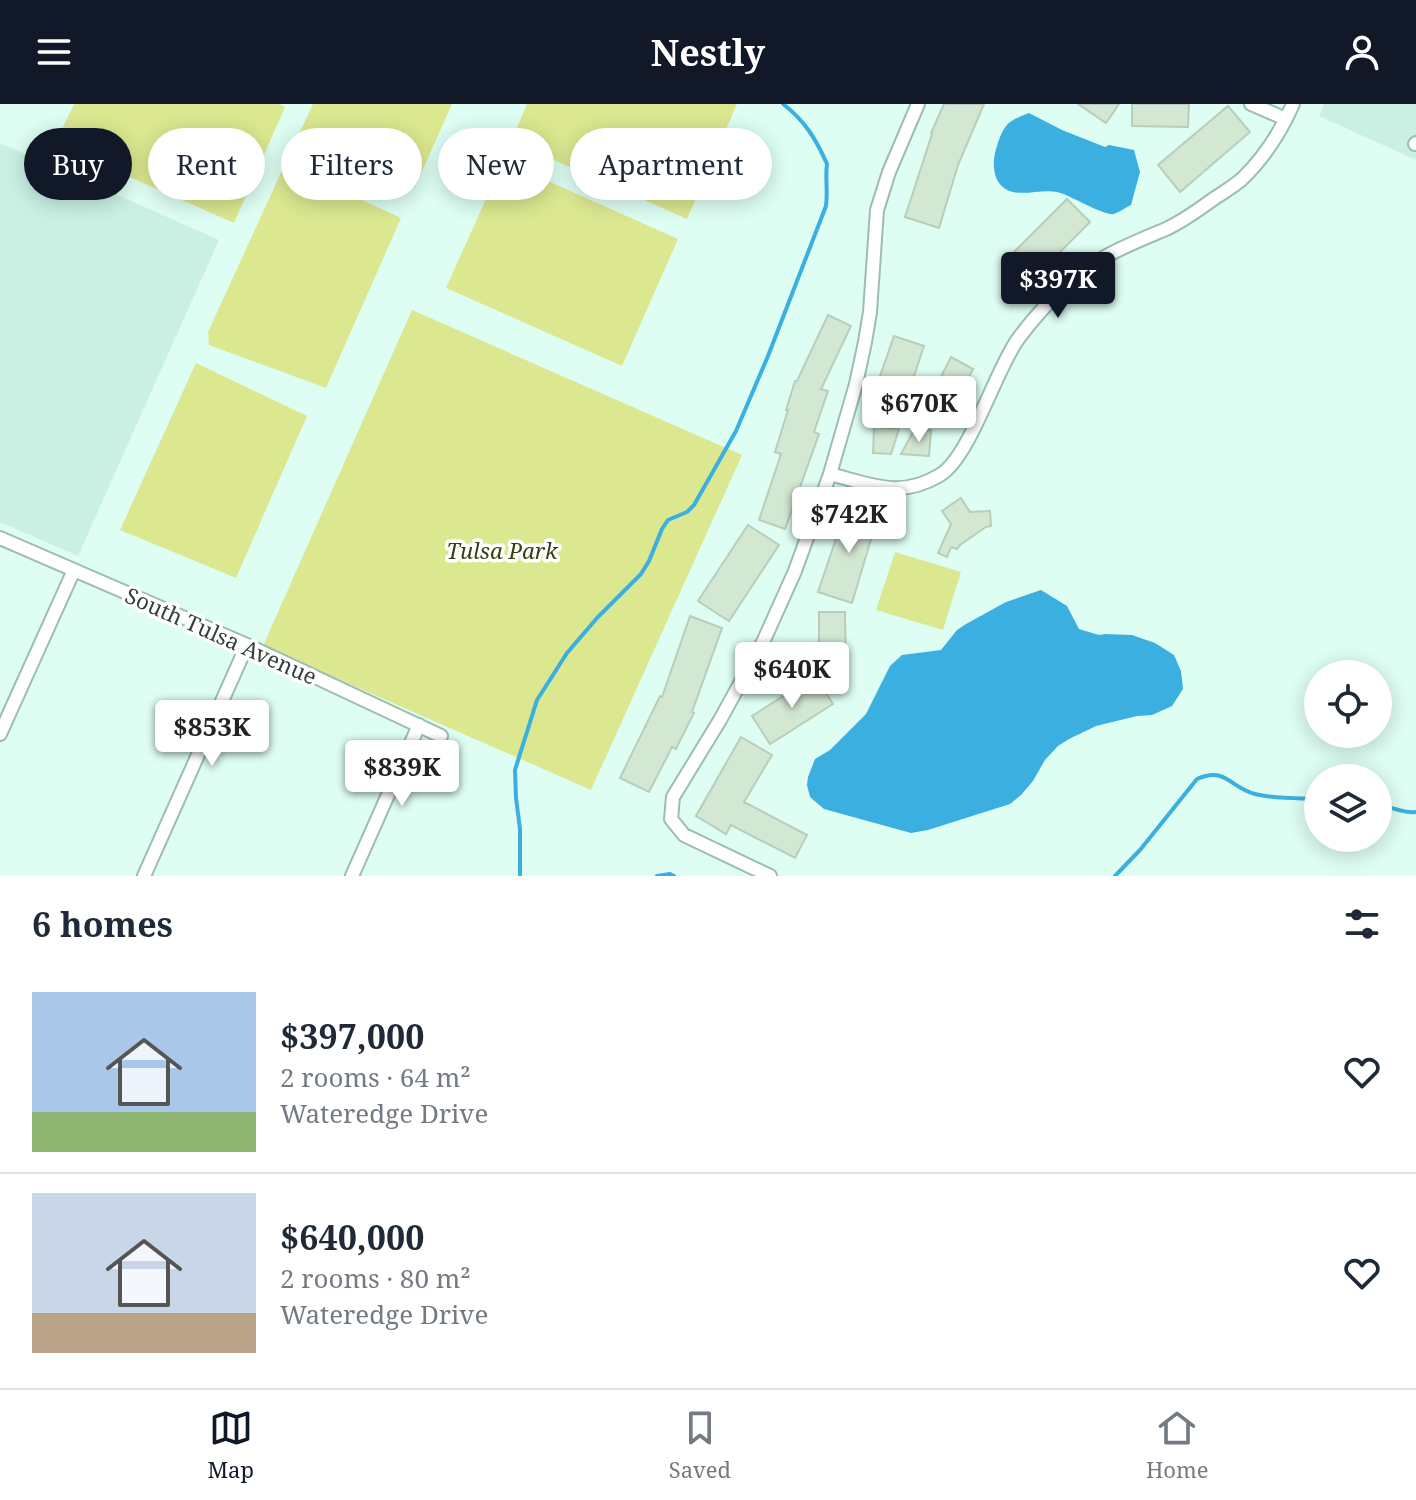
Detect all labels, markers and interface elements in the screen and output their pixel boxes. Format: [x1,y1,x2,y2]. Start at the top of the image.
text: Nestly [651,28,765,77]
icon: menu [32,30,76,74]
icon: person [1340,30,1384,74]
chip: Buy [24,128,132,200]
chip: Rent [148,128,265,200]
chip: Filters [281,128,422,200]
chip: New [438,128,554,200]
chip: Apartment [570,128,772,200]
pin: $397K [1002,252,1114,320]
text: $397K [1019,260,1097,296]
pin: $670K [863,376,975,444]
text: $670K [880,384,958,420]
pin: $742K [793,487,905,555]
text: $742K [810,495,888,531]
park label: Tulsa Park [446,535,559,565]
street label: South Tulsa Avenue [121,579,322,691]
pin: $640K [736,642,848,710]
text: $640K [753,650,831,686]
map controls [1304,660,1392,852]
button: locate [1304,660,1392,748]
pin: $853K [156,700,268,768]
text: $853K [173,708,251,744]
pin: $839K [346,740,458,808]
text: $839K [363,748,441,784]
button: layers [1304,764,1392,852]
text: 6 homes [32,901,173,947]
icon: filters [1340,902,1384,946]
text: $397,000 [280,1013,424,1059]
icon: home [96,1024,192,1120]
icon: heart [1340,1050,1384,1094]
text: 2 rooms · 64 m² [280,1059,471,1095]
text: Wateredge Drive [280,1095,488,1131]
text: $640,000 [280,1214,424,1260]
icon: home [96,1225,192,1321]
icon: heart [1340,1251,1384,1295]
text: 2 rooms · 80 m² [280,1260,471,1296]
text: Wateredge Drive [280,1296,488,1332]
tab: Map [207,1406,254,1484]
tab: Saved [669,1406,731,1484]
tab: Home [1146,1406,1209,1484]

